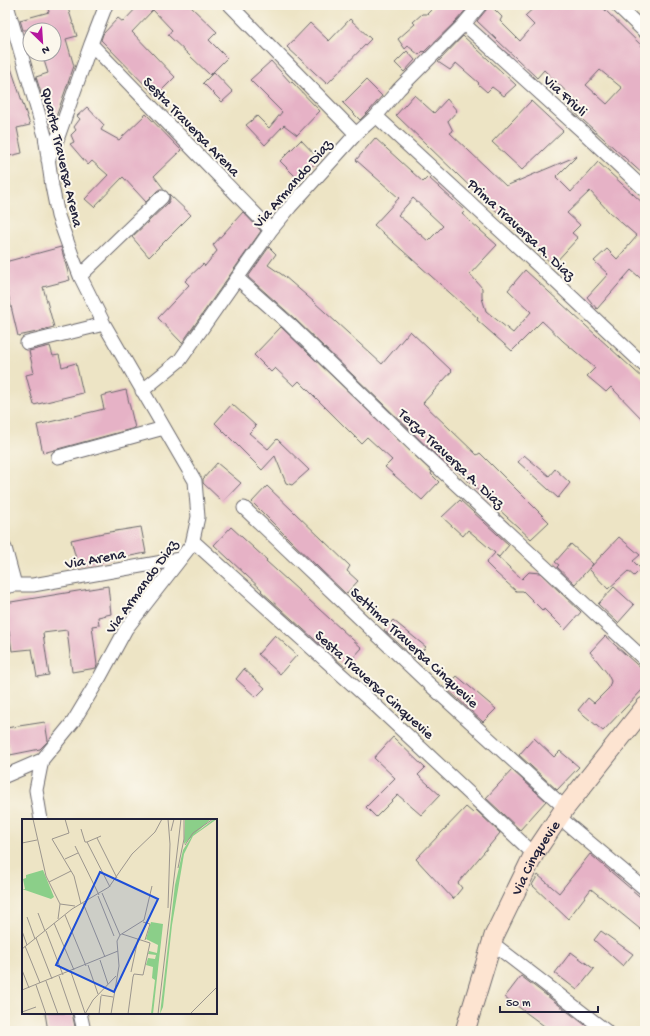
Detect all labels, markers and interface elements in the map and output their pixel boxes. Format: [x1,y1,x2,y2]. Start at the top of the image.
north arrow [22,22,62,62]
text: N [40,42,51,56]
street label: Via Friuli [538,71,590,121]
street label: Sesta Traversa Arena [138,74,243,182]
street label: Quarta Traversa Arena [36,86,86,230]
street label: Via Armando Diaz [249,136,337,233]
street label: Prima Traversa A. Diaz [462,175,579,285]
street label: Terza Traversa A. Diaz [393,405,508,514]
street label: Via Armando Diaz [102,536,183,639]
street label: Via Arena [63,546,128,574]
street label: Settima Traversa Cinquevie [346,584,482,713]
street label: Sesta Traversa Cinquevie [310,627,437,744]
street label: Via Cinquevie [508,817,565,900]
inset map [22,819,217,1014]
scale bar [500,988,598,1014]
text: 50 m [506,997,531,1011]

